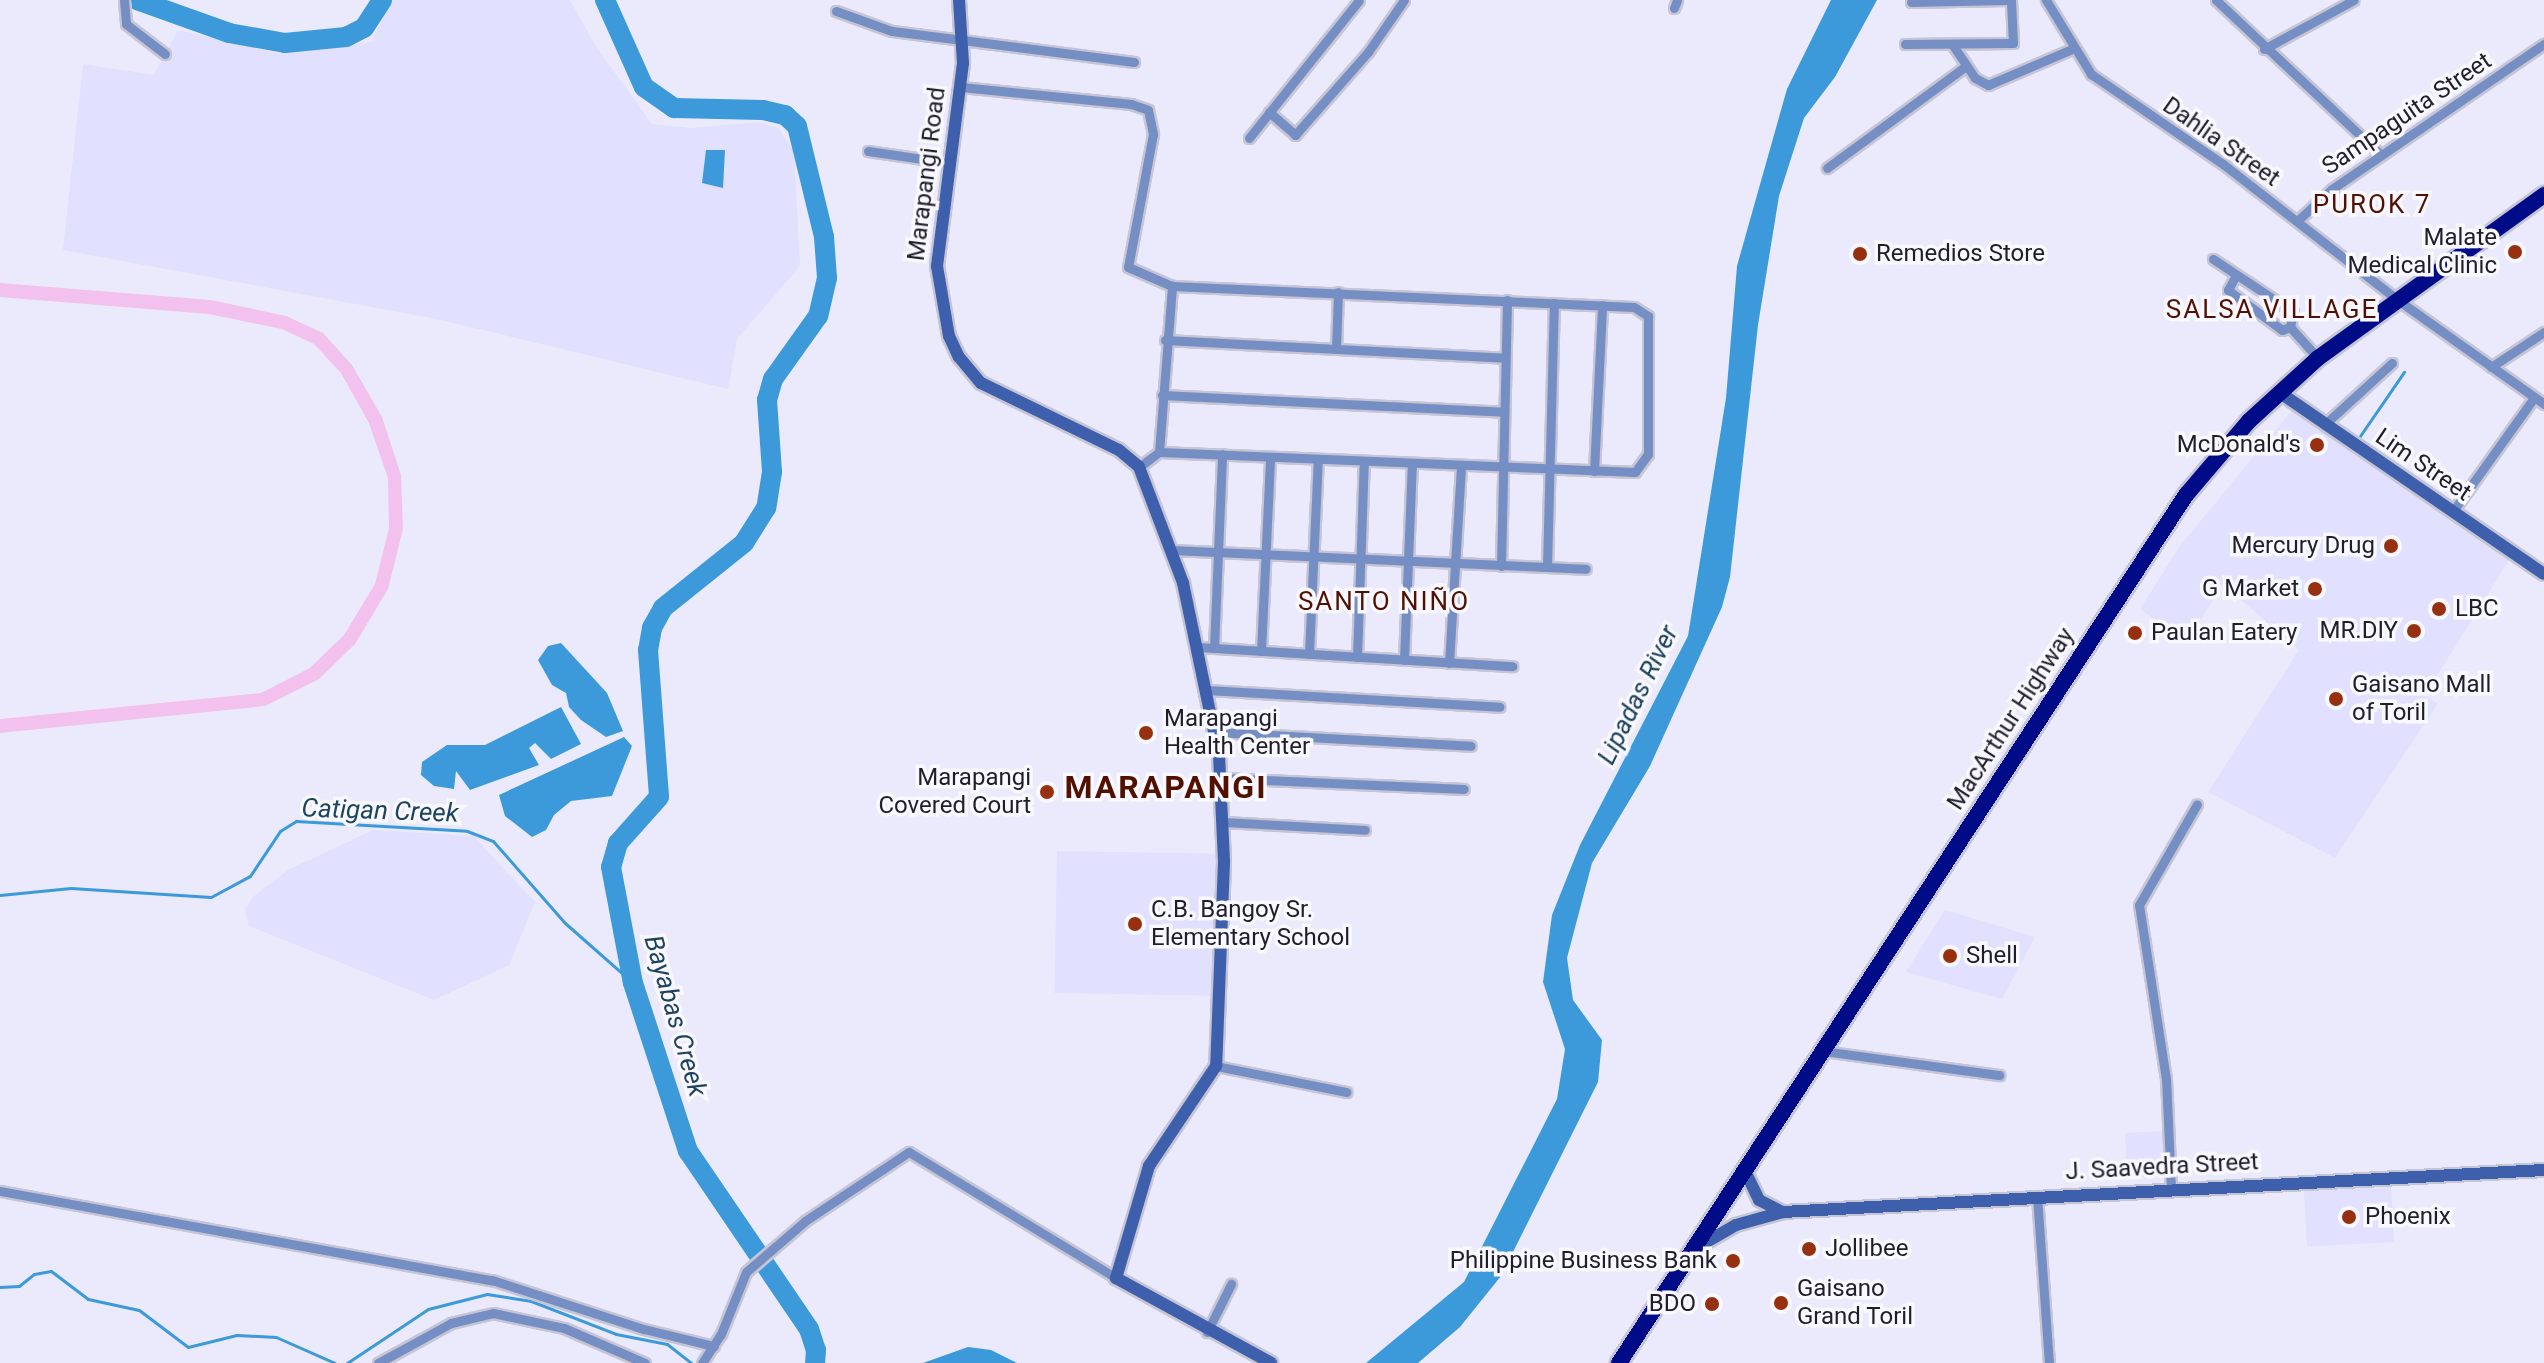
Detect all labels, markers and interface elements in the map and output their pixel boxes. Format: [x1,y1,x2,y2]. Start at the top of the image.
street label: Sampaguita Street [2317,47,2497,181]
street label: Marapangi Road [902,85,952,263]
street label: Dahlia Street [2157,91,2285,193]
district label: PUROK 7 [2313,189,2431,221]
place label: Malate Medical Clinic [2348,224,2497,280]
place label: Remedios Store [1876,240,2045,268]
marker: Malate Medical Clinic [2504,241,2526,263]
marker: Remedios Store [1851,245,1869,263]
district label: SALSA VILLAGE [2166,294,2378,326]
street label: Lim Street [2370,423,2476,507]
place label: McDonald's [2177,431,2301,459]
marker: McDonald's [2308,436,2326,454]
place label: Mercury Drug [2231,532,2375,560]
marker: Mercury Drug [2382,537,2400,555]
place label: G Market [2202,575,2299,603]
marker: G Market [2306,580,2324,598]
district label: SANTO NIÑO [1298,586,1470,618]
place label: LBC [2455,595,2498,623]
marker: LBC [2430,600,2448,618]
place label: MR.DIY [2320,617,2398,645]
place label: Paulan Eatery [2151,619,2297,647]
water label: Lipadas River [1591,620,1685,770]
marker: MR.DIY [2405,622,2423,640]
street label: MacArthur Highway [1941,623,2081,815]
marker: Paulan Eatery [2126,624,2144,642]
place label: Gaisano Mall of Toril [2352,671,2491,727]
marker: Gaisano Mall of Toril [2327,690,2345,708]
place label: Marapangi Health Center [1164,705,1310,761]
marker: Marapangi Health Center [1135,722,1157,744]
place label: Marapangi Covered Court [878,764,1031,820]
district label: MARAPANGI [1064,768,1268,806]
marker: Marapangi Covered Court [1038,783,1056,801]
water label: Catigan Creek [301,793,459,829]
place label: C.B. Bangoy Sr. Elementary School [1151,896,1350,952]
marker: C.B. Bangoy Sr. Elementary School [1126,915,1144,933]
water label: Bayabas Creek [637,932,713,1100]
place label: Shell [1966,942,2018,970]
marker: Shell [1941,947,1959,965]
street label: J. Saavedra Street [2065,1148,2259,1186]
place label: Phoenix [2365,1203,2451,1231]
marker: Phoenix [2340,1208,2358,1226]
place label: Jollibee [1825,1235,1908,1263]
marker: Jollibee [1800,1240,1818,1258]
place label: Philippine Business Bank [1450,1247,1717,1275]
marker: Philippine Business Bank [1724,1252,1742,1270]
place label: Gaisano Grand Toril [1797,1275,1913,1331]
place label: BDO [1649,1290,1696,1318]
marker: Gaisano Grand Toril [1772,1294,1790,1312]
marker: BDO [1703,1295,1721,1313]

